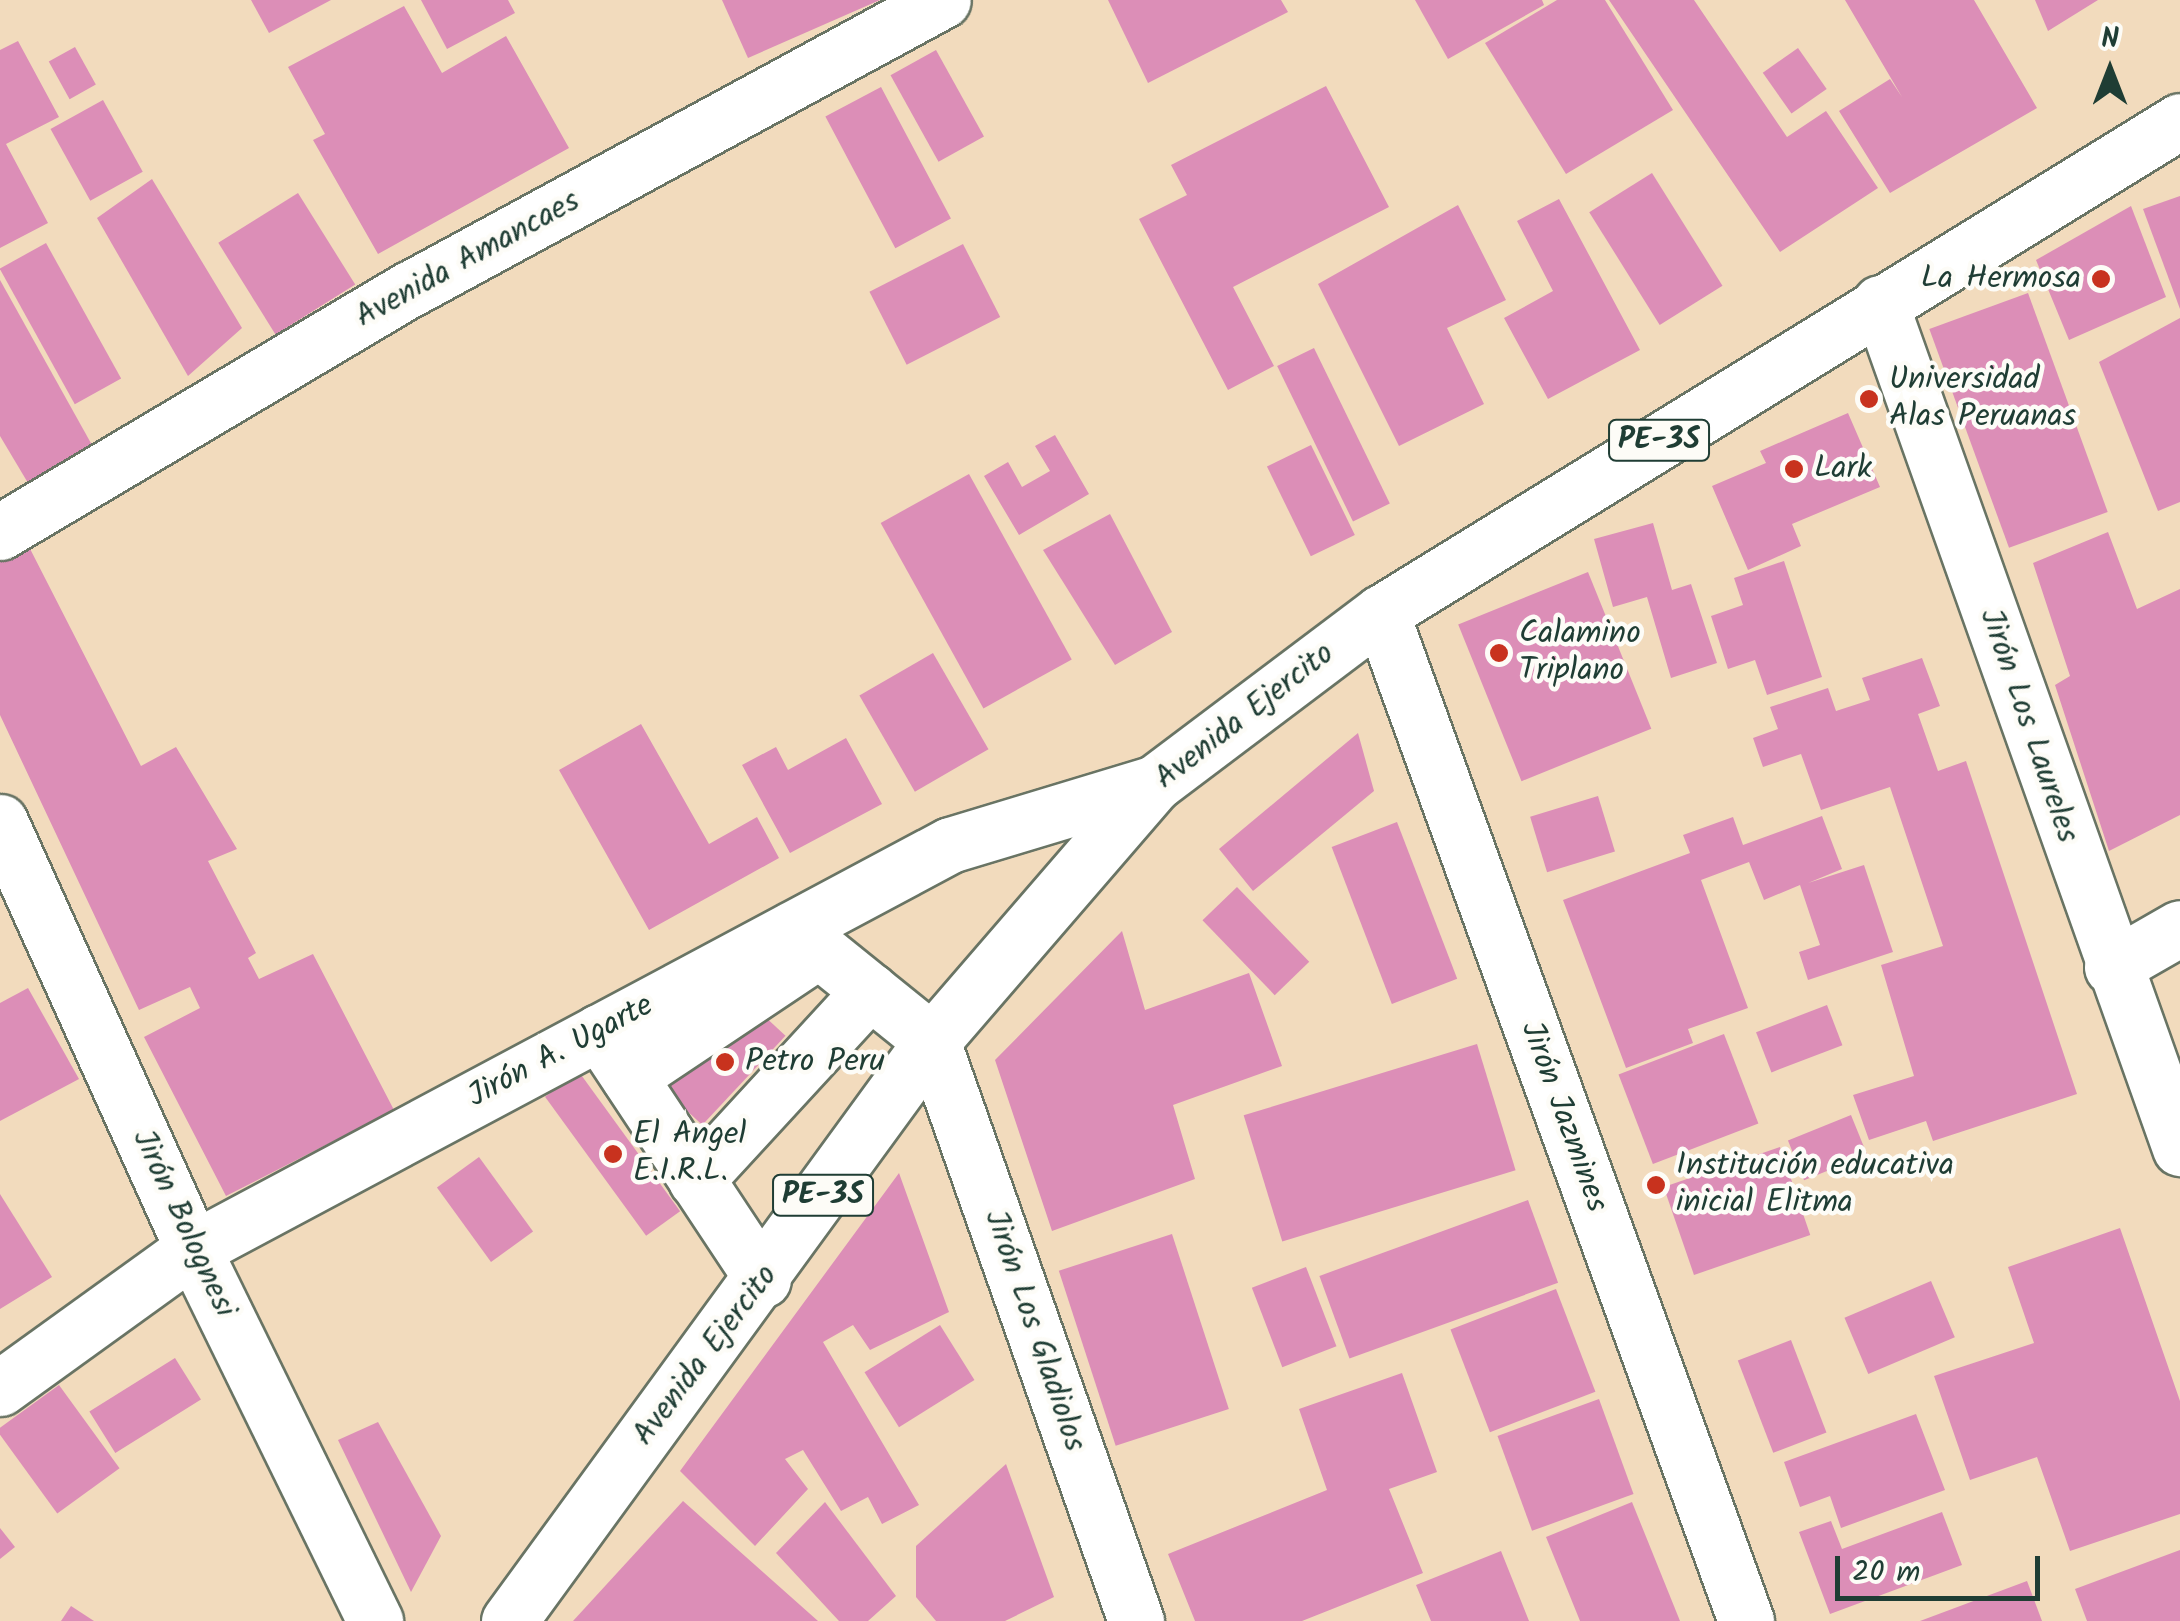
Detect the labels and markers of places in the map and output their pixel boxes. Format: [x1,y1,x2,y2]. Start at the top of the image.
place label: La Hermosa [1921,260,2081,298]
marker: La Hermosa [2090,268,2112,290]
place label: Universidad Alas Peruanas [1889,362,2076,437]
marker: Universidad Alas Peruanas [1858,388,1880,410]
place label: Lark [1814,450,1872,488]
marker: Lark [1783,458,1805,480]
place label: Calamino Triplano [1519,616,1641,691]
marker: Calamino Triplano [1488,642,1510,664]
place label: Petro Peru [745,1043,885,1081]
marker: Petro Peru [714,1051,736,1073]
place label: El Angel E.I.R.L. [633,1117,746,1192]
marker: El Angel E.I.R.L. [602,1143,624,1165]
place label: Institución educativa inicial Elitma [1676,1148,1954,1223]
marker: Institución educativa inicial Elitma [1645,1174,1667,1196]

